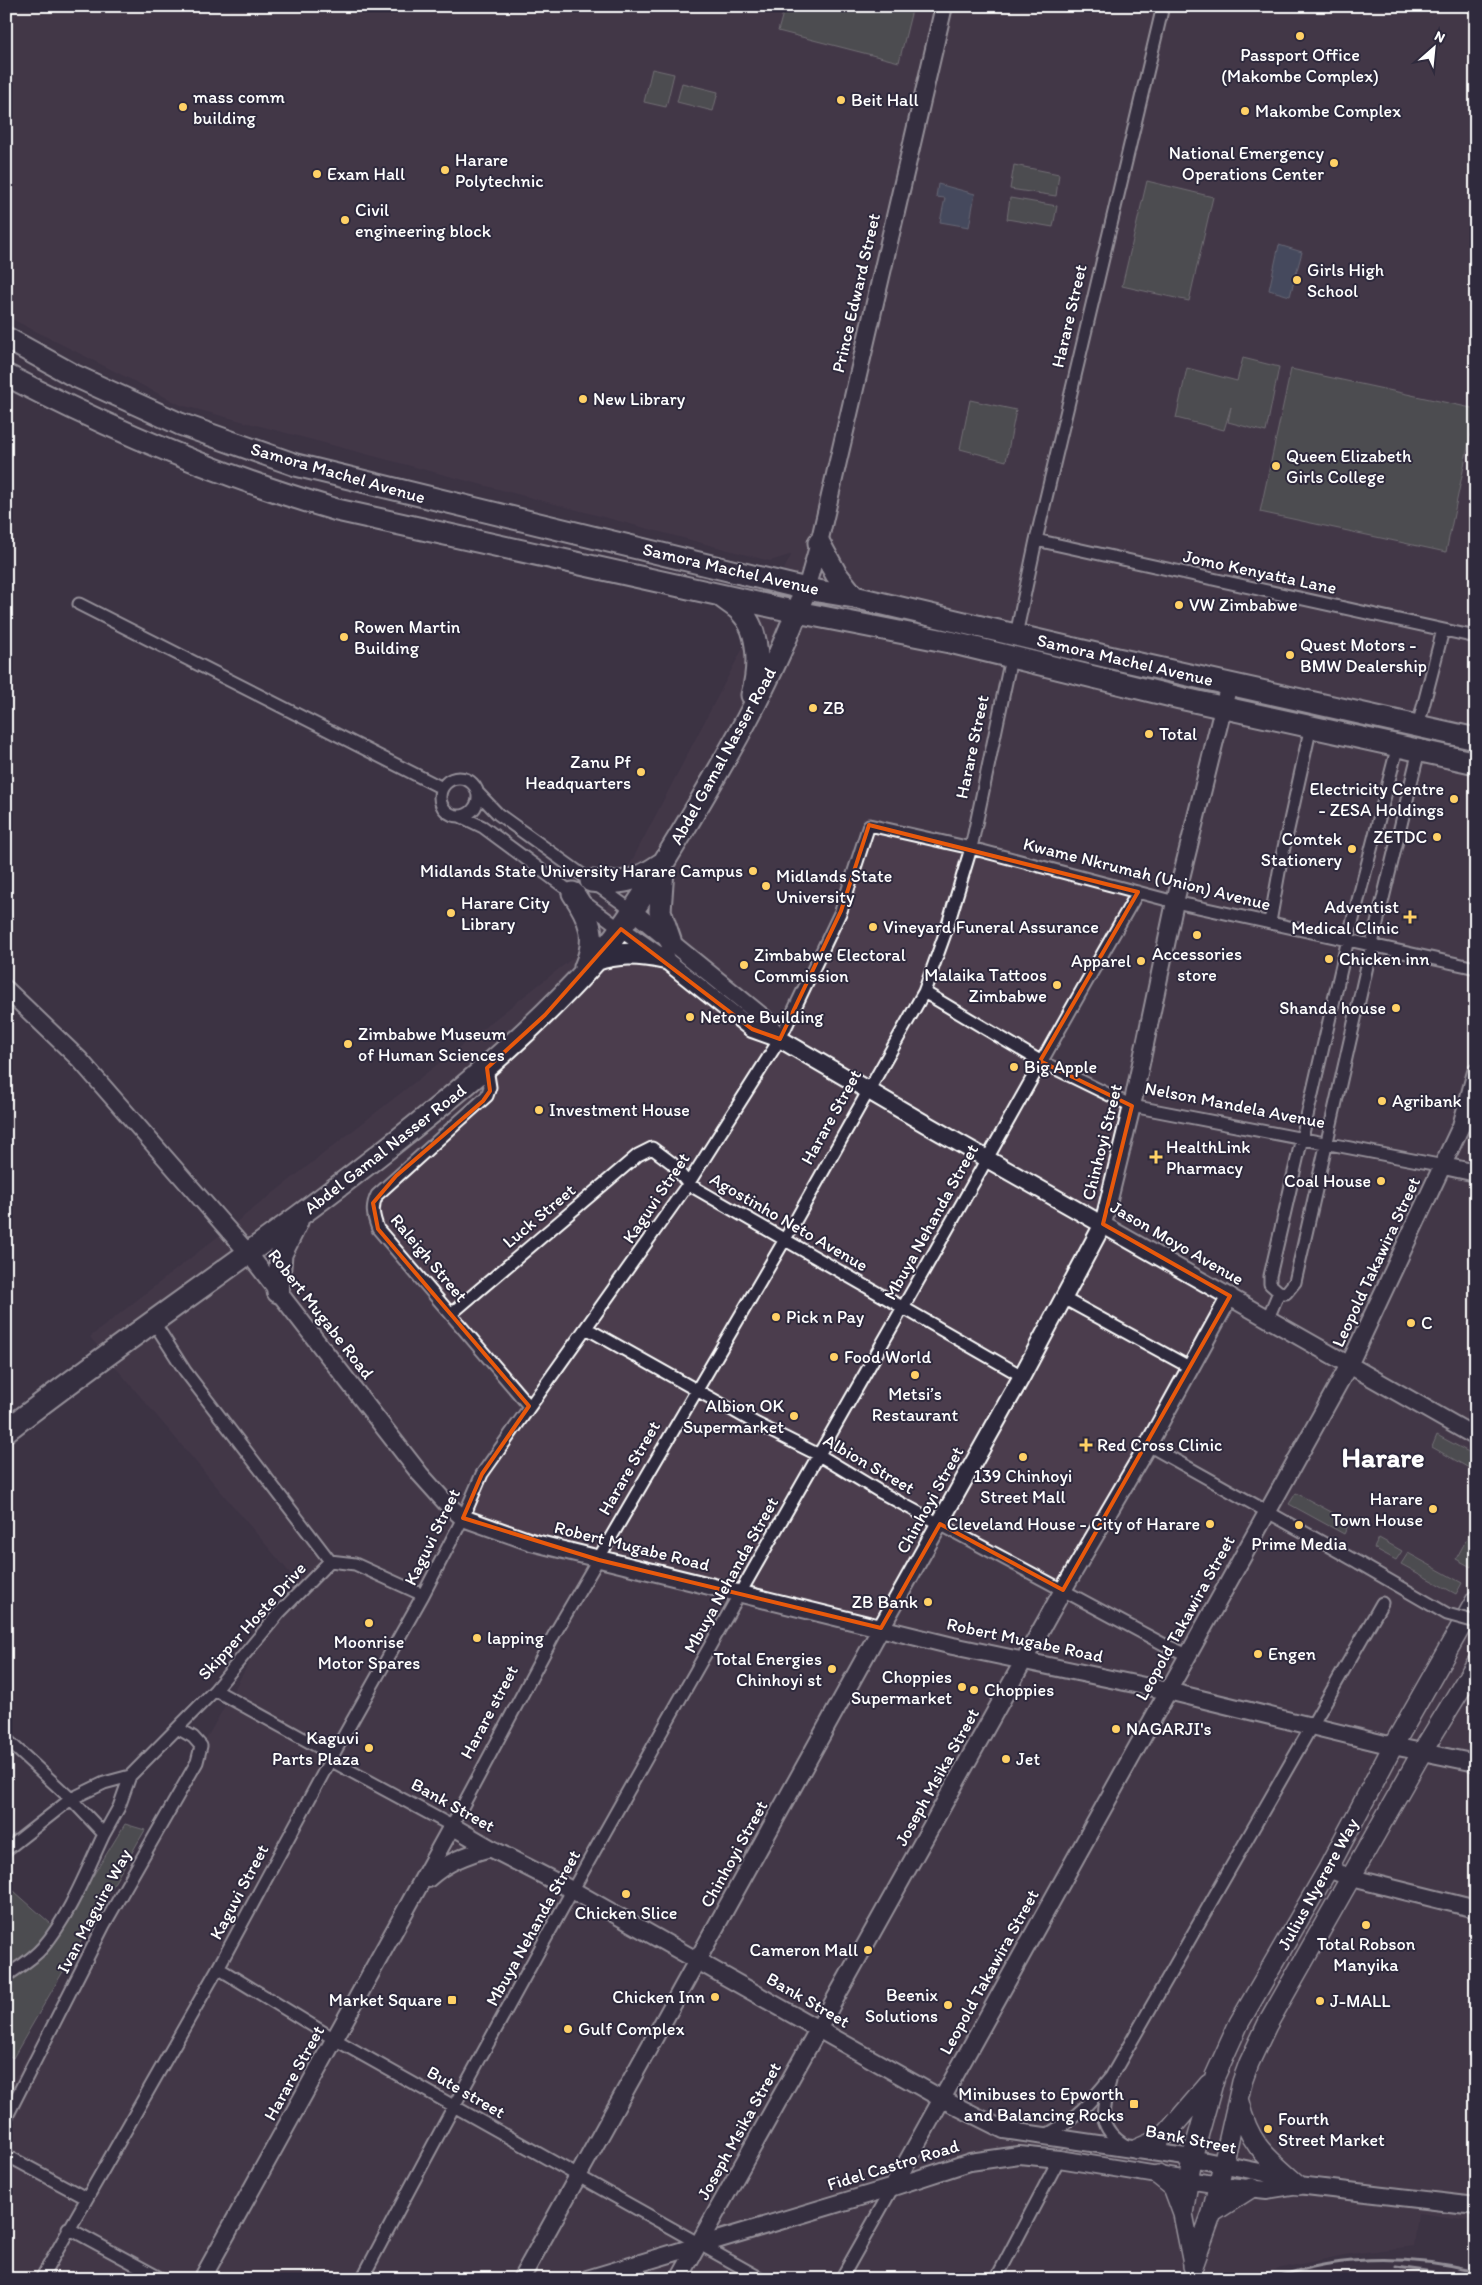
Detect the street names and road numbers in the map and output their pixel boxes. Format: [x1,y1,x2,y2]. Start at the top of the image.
street label: Prince Edward Street [827,211,885,375]
street label: Harare Street [1046,262,1092,370]
street label: Samora Machel Avenue [248,438,428,508]
street label: Samora Machel Avenue [641,538,821,600]
street label: Jomo Kenyatta Lane [1181,545,1339,599]
street label: Samora Machel Avenue [1035,629,1215,691]
street label: Abdel Gamal Nasser Road [665,663,781,849]
street label: Harare Street [950,693,994,801]
street label: Kwame Nkrumah (Union) Avenue [1021,833,1273,915]
street label: Harare Street [796,1065,866,1168]
street label: Nelson Mandela Avenue [1143,1077,1327,1133]
street label: Abdel Gamal Nasser Road [300,1079,470,1219]
street label: Chinhoyi Street [1077,1081,1127,1202]
street label: Mbuya Nehanda Street [879,1140,983,1304]
street label: Kaguvi Street [618,1148,695,1248]
street label: Agostinho Neto Avenue [706,1168,872,1276]
street label: Leopold Takawira Street [1327,1173,1425,1351]
street label: Luck Street [498,1179,580,1253]
street label: Jason Moyo Avenue [1106,1196,1248,1290]
street label: Raleigh Street [386,1209,473,1307]
street label: Robert Mugabe Road [263,1244,379,1384]
street label: Harare Street [593,1417,665,1519]
street label: Albion Street [819,1429,919,1499]
street label: Chinhoyi Street [891,1442,969,1557]
street label: Kaguvi Street [399,1485,465,1589]
street label: Mbuya Nehanda Street [679,1493,783,1657]
street label: Robert Mugabe Road [552,1516,712,1576]
street label: Leopold Takawira Street [1130,1531,1240,1704]
street label: Skipper Hoste Drive [193,1557,311,1685]
street label: Robert Mugabe Road [945,1613,1105,1667]
street label: Harare street [455,1661,523,1763]
street label: Joseph Msika Street [890,1704,984,1850]
street label: Bank Street [407,1773,499,1837]
street label: Chinhoyi Street [695,1796,773,1911]
street label: Julius Nyerere Way [1273,1814,1364,1954]
street label: Kaguvi Street [205,1840,273,1943]
street label: Ivan Maguire Way [52,1845,136,1977]
street label: Mbuya Nehanda Street [481,1846,585,2010]
street label: Leopold Takawira Street [934,1885,1044,2058]
street label: Bank Street [763,1967,854,2033]
street label: Harare Street [259,2021,329,2124]
street label: Joseph Msika Street [692,2058,786,2204]
street label: Bute street [423,2061,509,2123]
street label: Bank Street [1144,2119,1239,2159]
street label: Fidel Castro Road [825,2134,962,2195]

